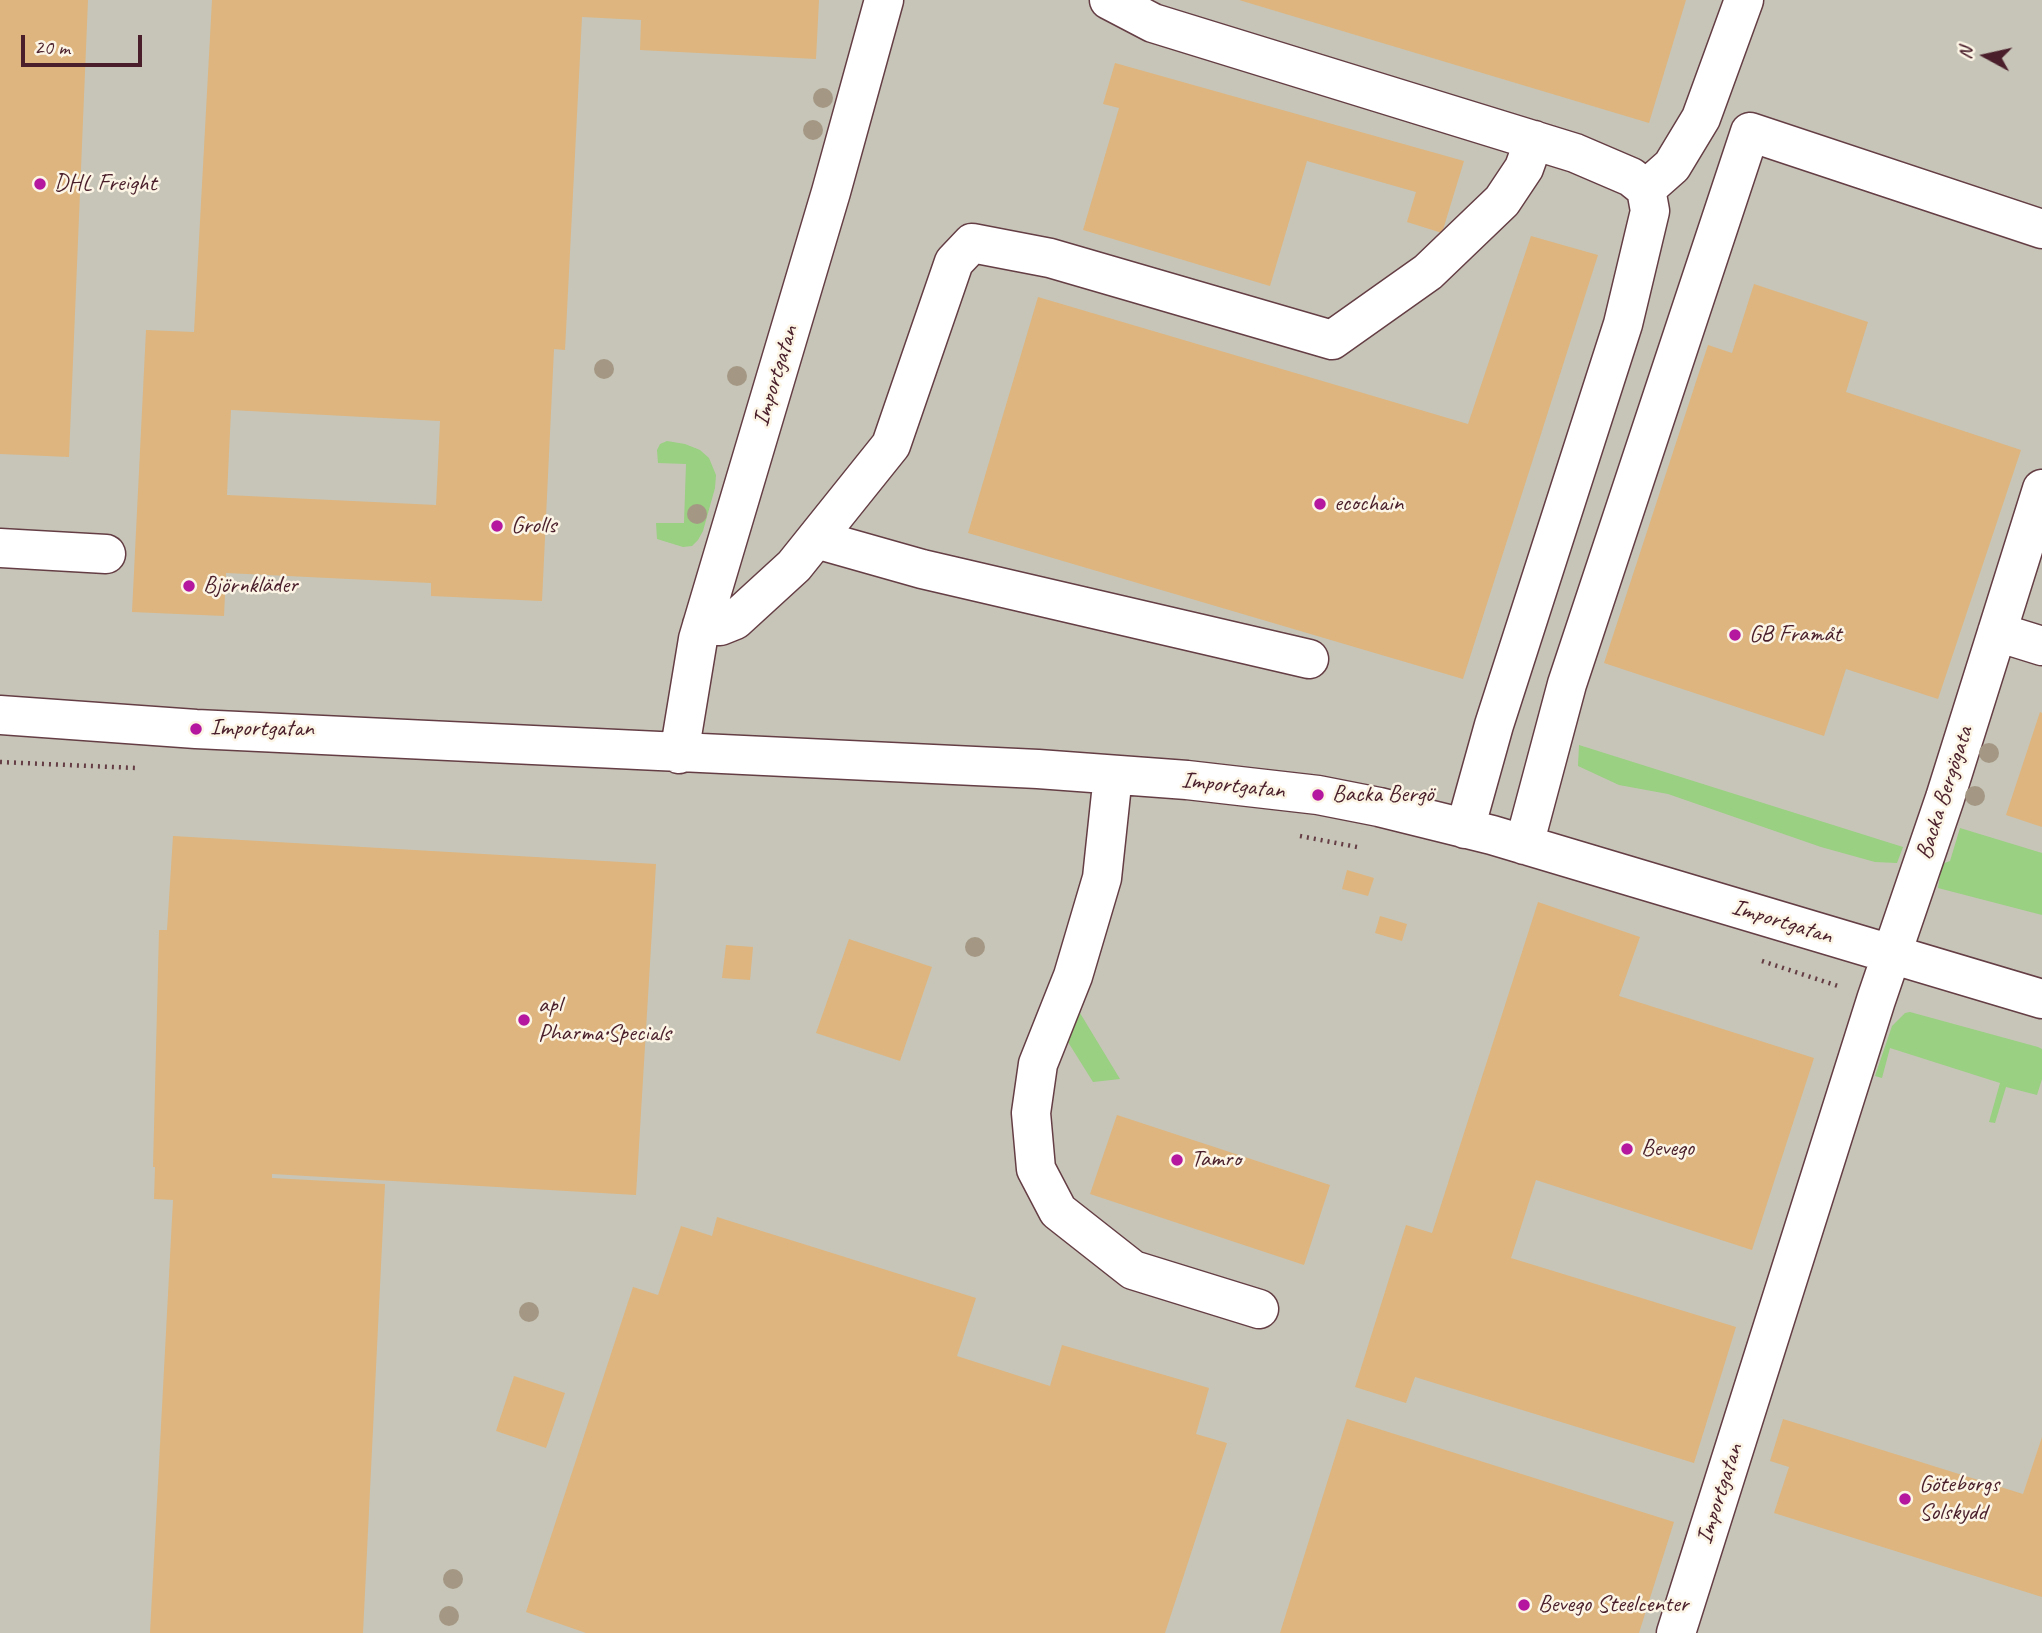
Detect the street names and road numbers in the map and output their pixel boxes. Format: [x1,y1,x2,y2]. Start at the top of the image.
street label: Importgatan [747,322,805,430]
street label: Backa Bergögata [1910,723,1980,863]
street label: Importgatan [1180,766,1286,806]
street label: Importgatan [1728,893,1836,951]
street label: Importgatan [1690,1440,1750,1548]

